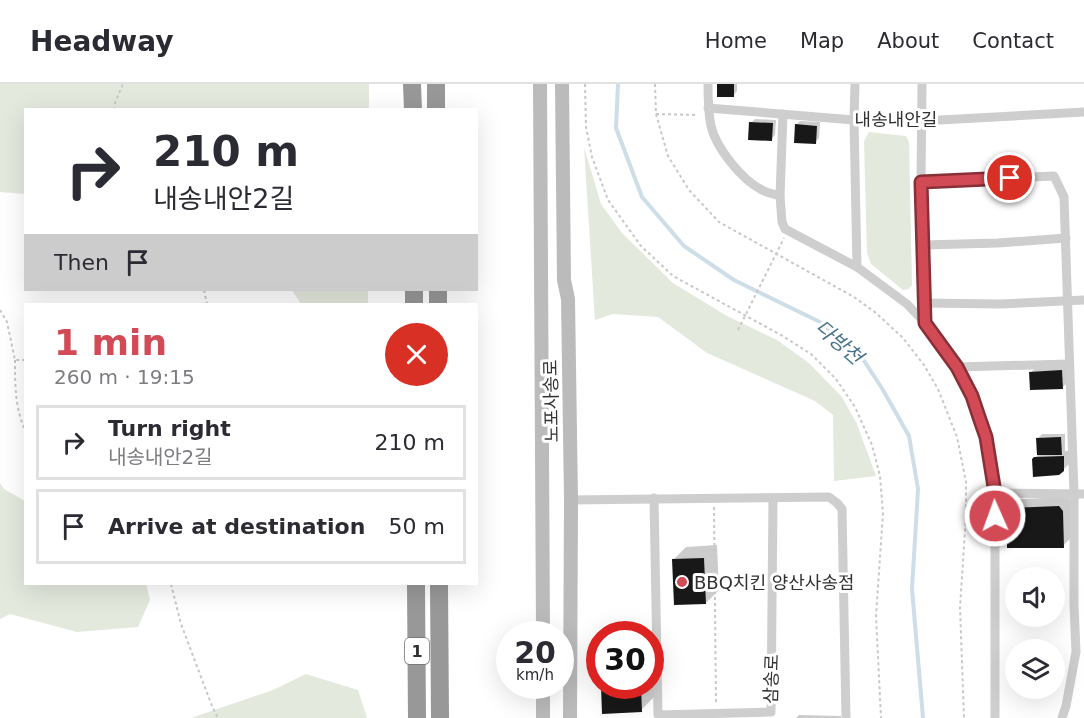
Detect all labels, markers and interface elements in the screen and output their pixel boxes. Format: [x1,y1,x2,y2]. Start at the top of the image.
text: Headway [30,25,174,58]
text: Home [705,29,767,53]
text: Map [800,29,844,53]
text: About [877,29,939,53]
text: Contact [972,29,1054,53]
street label: 내송내안길 [855,109,937,130]
text: 210 m [153,127,299,176]
icon: right [54,132,132,210]
pin [984,152,1035,203]
icon: arrive [993,161,1026,194]
text: 내송내안2길 [153,183,294,214]
icon: arrive [121,246,154,279]
text: Then [54,250,109,275]
water label: 다방천 [810,315,870,371]
text: 1 min [54,322,167,363]
button: close [385,323,448,386]
street label: 노포사송로 [540,359,562,443]
text: 260 m · 19:15 [54,365,195,389]
text: Turn right [108,416,231,441]
icon: right [57,426,90,459]
text: 210 m [375,430,445,455]
text: 내송내안2길 [108,445,213,469]
position arrow [963,484,1027,548]
icon: arrive [57,510,90,543]
text: Arrive at destination [108,514,365,539]
text: 50 m [389,514,445,539]
map controls [1005,567,1065,699]
button: sound [1005,567,1065,627]
place label: BBQ치킨 양산사송점 [694,572,855,593]
marker: BBQ치킨 양산사송점 [675,575,689,589]
speed limit sign: 30 [586,621,664,699]
text: 20 [514,635,556,670]
road number: 1 [405,638,429,664]
button: layers [1005,639,1065,699]
street label: 삼송로 [760,654,782,704]
text: km/h [516,666,554,684]

